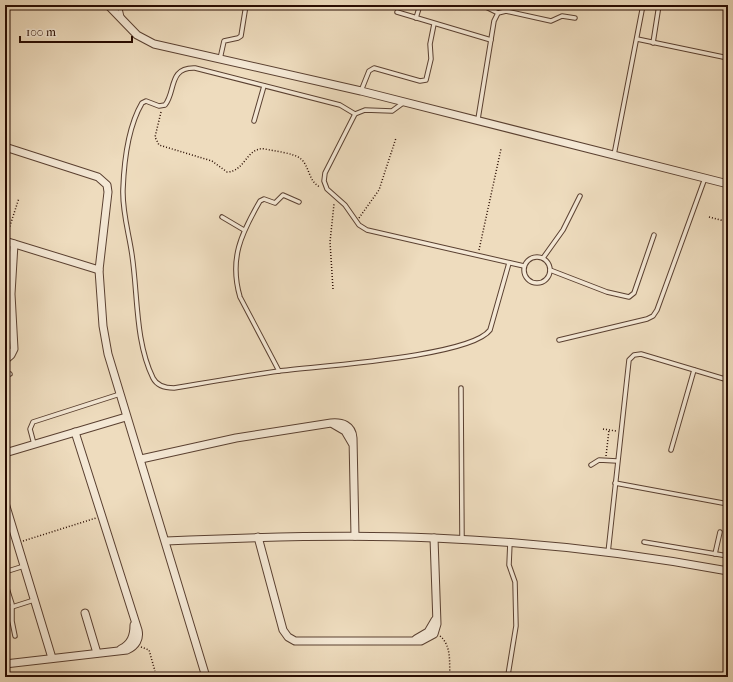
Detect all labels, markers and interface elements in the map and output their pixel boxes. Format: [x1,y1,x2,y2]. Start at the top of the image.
scale bar [20,18,132,44]
text: 100 m [26,25,56,39]

